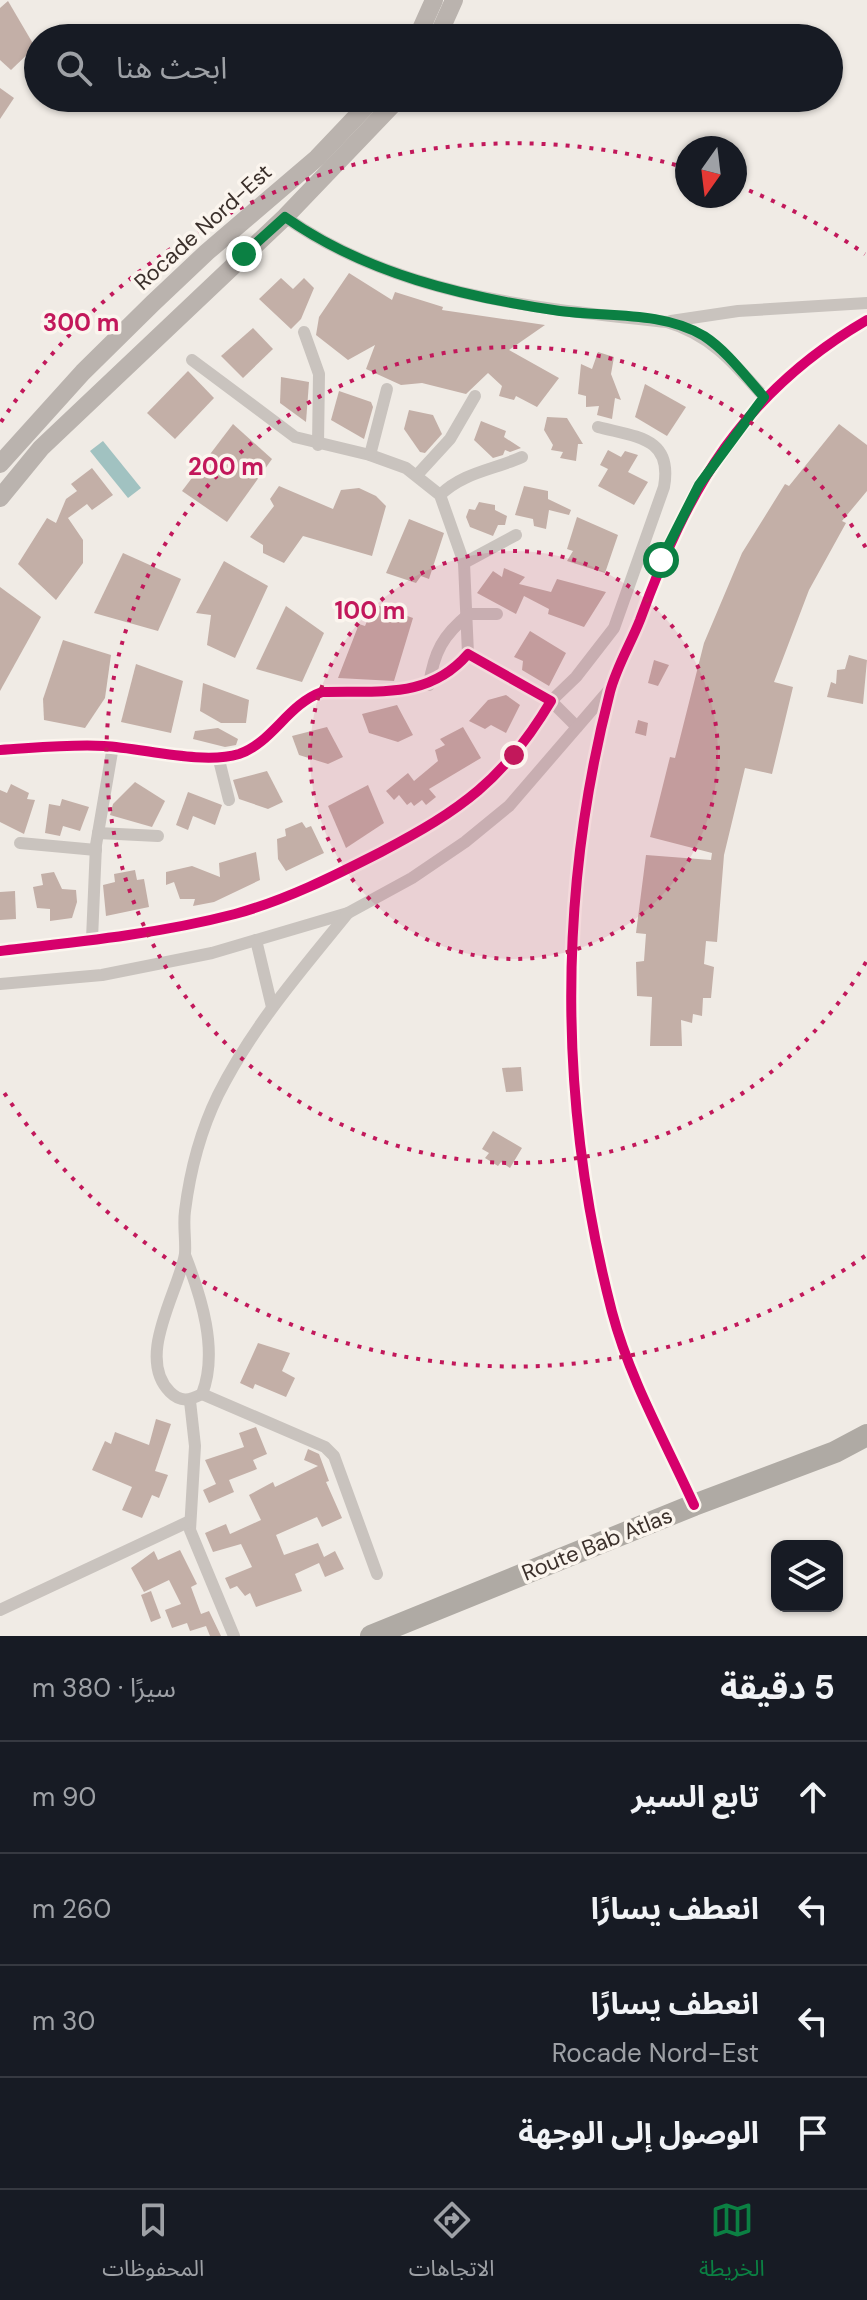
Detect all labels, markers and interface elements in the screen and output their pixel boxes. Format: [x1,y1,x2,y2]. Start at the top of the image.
search box [24,24,843,112]
icon: search [52,46,96,90]
text: ابحث هنا [116,48,227,87]
north arrow [675,136,747,208]
street label: Rocade Nord-Est [128,158,278,296]
route end [226,236,262,272]
text: 300 m [43,307,119,338]
text: 200 m [188,451,264,482]
route start [643,542,679,578]
text: 100 m [335,595,405,626]
centre of rings [500,741,528,769]
street label: Route Bab Atlas [517,1501,677,1587]
map controls [771,1540,843,1612]
button: layers [771,1540,843,1612]
text: 5 دقيقة [720,1665,835,1710]
text: سيرًا · 380 m [32,1671,176,1705]
icon: ahead [791,1775,835,1819]
text: تابع السير [632,1777,759,1816]
text: 90 m [32,1780,96,1814]
icon: left [791,1887,835,1931]
text: انعطف يسارًا [591,1889,759,1928]
text: 260 m [32,1892,111,1926]
text: انعطف يسارًا [591,1984,759,2023]
icon: left [791,1999,835,2043]
text: 30 m [32,2004,95,2038]
text: Rocade Nord-Est [552,2036,759,2070]
icon: arrive [791,2111,835,2155]
text: الوصول إلى الوجهة [518,2113,759,2152]
tab: المحفوظات [102,2198,204,2292]
tab: الاتجاهات [409,2198,495,2292]
tab: الخريطة [699,2198,765,2292]

